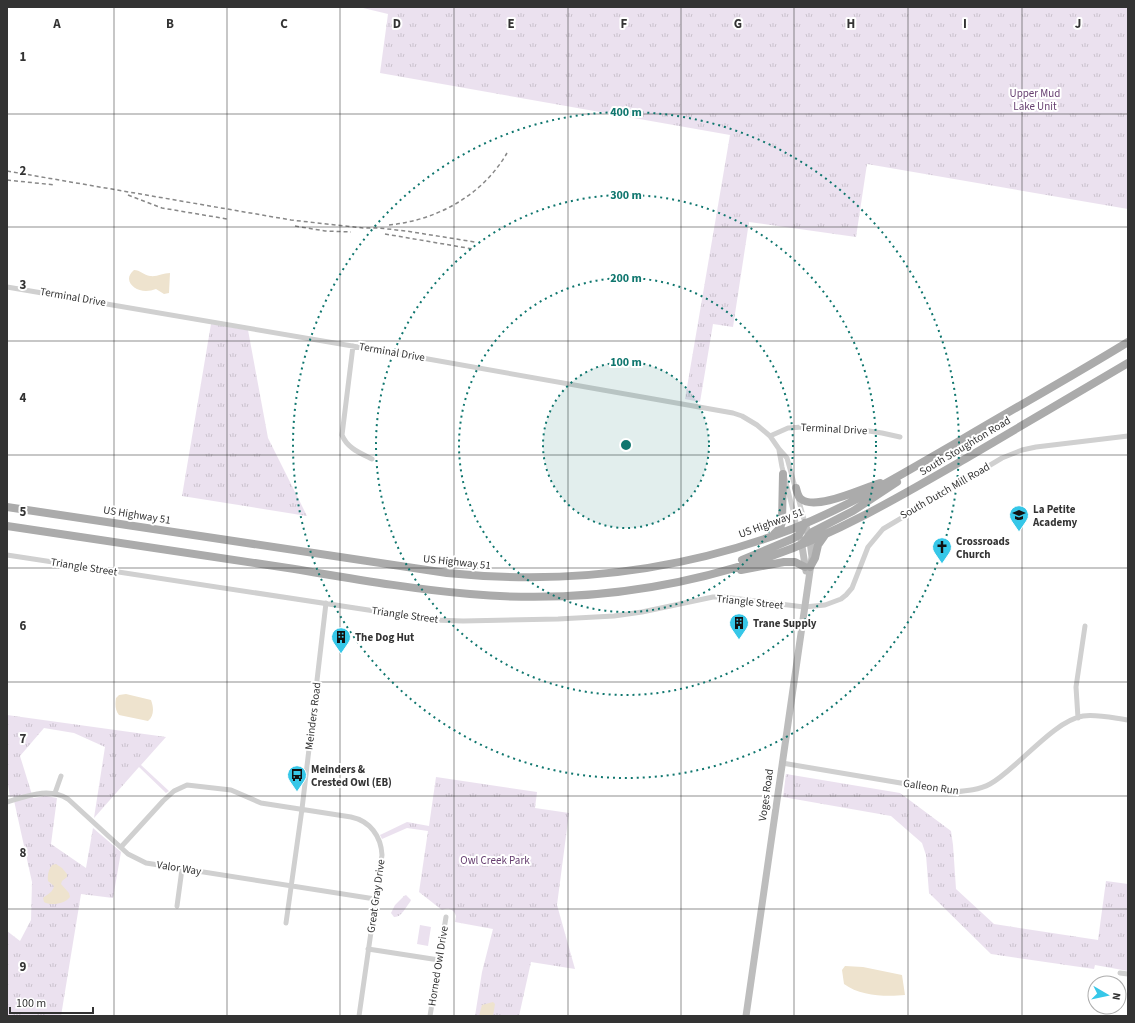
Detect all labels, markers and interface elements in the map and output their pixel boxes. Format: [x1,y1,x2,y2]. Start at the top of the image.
text: A [52,15,61,33]
text: B [166,15,174,33]
text: C [280,15,288,33]
text: D [393,15,401,33]
text: E [507,15,515,33]
text: F [621,15,628,33]
text: G [734,15,742,33]
text: H [847,15,855,33]
text: I [963,15,967,33]
text: J [1075,15,1081,33]
text: 1 [20,48,27,66]
park label: Upper Mud Lake Unit [1010,86,1060,114]
text: 400 m [610,104,642,121]
text: 2 [20,162,27,180]
text: 300 m [610,187,642,204]
text: 200 m [610,270,642,287]
text: 3 [20,276,27,294]
street label: Terminal Drive [39,284,108,310]
street label: Terminal Drive [358,339,427,365]
text: 100 m [610,354,642,371]
text: 4 [20,389,27,407]
street label: South Stoughton Road [917,413,1013,479]
street label: Terminal Drive [800,420,868,438]
centre of rings [619,438,633,452]
street label: South Dutch Mill Road [897,459,993,523]
street label: US Highway 51 [102,502,172,528]
place label: La Petite Academy [1032,502,1078,530]
text: 5 [20,503,27,521]
street label: US Highway 51 [736,504,806,542]
school or university icon: La Petite Academy [1008,504,1030,532]
place label: Crossroads Church [956,534,1010,562]
church icon: Crossroads Church [931,536,953,564]
street label: US Highway 51 [422,551,492,573]
street label: Triangle Street [50,554,119,580]
street label: Triangle Street [716,591,784,613]
street label: Triangle Street [371,603,440,627]
building icon: Trane Supply [728,612,750,640]
place label: Trane Supply [753,616,817,631]
text: 6 [20,617,27,635]
building icon: The Dog Hut [330,626,352,654]
place label: The Dog Hut [355,630,415,645]
street label: Meinders Road [301,681,325,751]
text: 7 [20,730,27,748]
place label: Meinders & Crested Owl (EB) [311,762,392,790]
bus stop icon: Meinders & Crested Owl (EB) [286,764,308,792]
street label: Voges Road [755,768,777,822]
street label: Galleon Run [902,776,960,798]
text: 8 [20,844,27,862]
park label: Owl Creek Park [460,853,530,868]
street label: Valor Way [156,857,202,879]
street label: Great Gray Drive [363,858,389,934]
street label: Horned Owl Drive [424,924,452,1007]
text: 9 [20,958,27,976]
north arrow [1087,975,1127,1015]
scale bar [10,989,93,1015]
text: N [1108,992,1124,1001]
text: 100 m [16,995,46,1012]

